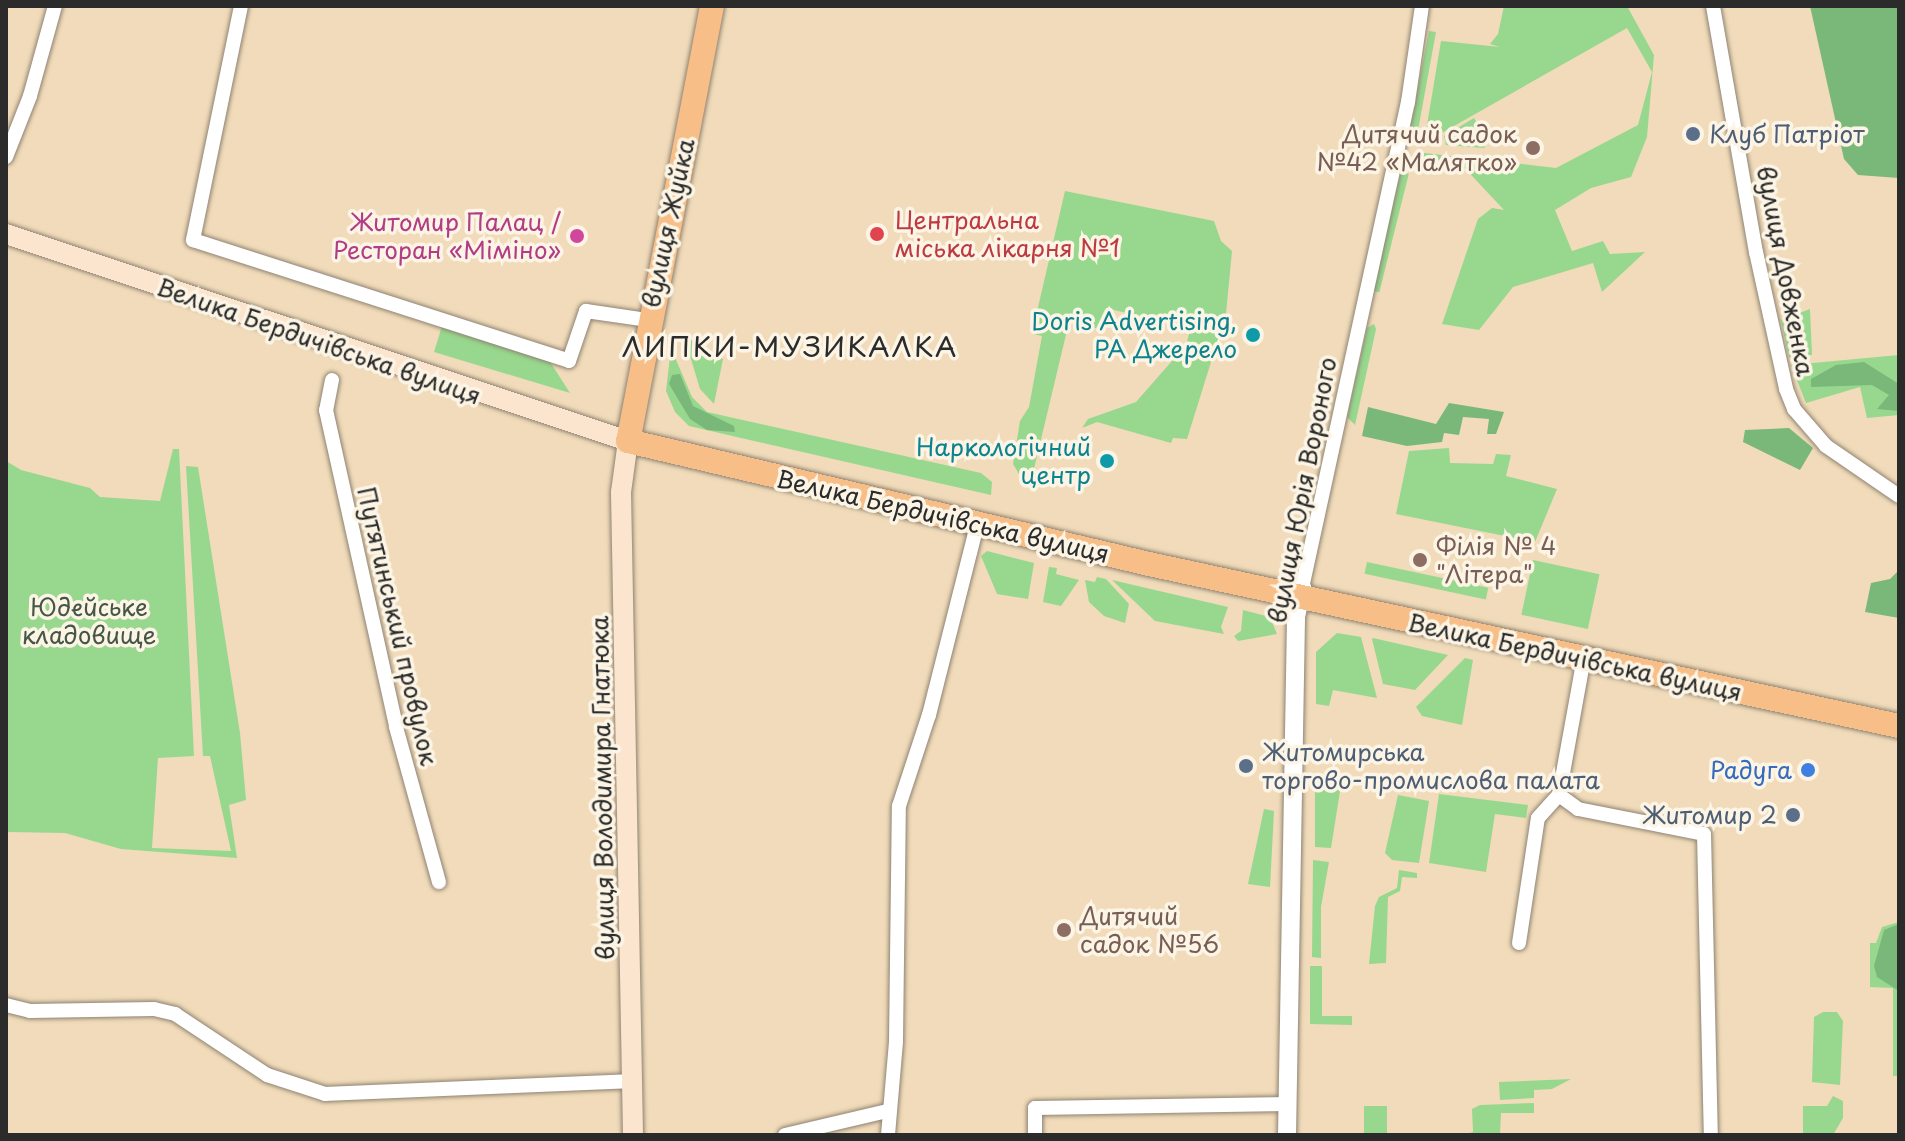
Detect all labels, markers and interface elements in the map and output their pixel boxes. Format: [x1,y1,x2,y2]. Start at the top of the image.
place label: Дитячий садок №42 «Малятко» [1317,120,1517,176]
place label: Клуб Патріот [1709,120,1865,148]
marker: Клуб Патріот [1684,125,1702,143]
street label: вулиця Жуйка [636,136,700,310]
marker: Дитячий садок №42 «Малятко» [1524,139,1542,157]
street label: вулиця Довженка [1752,164,1820,378]
place label: Центральна міська лікарня №1 [895,206,1120,262]
place label: Житомир Палац / Ресторан «Міміно» [332,208,561,264]
marker: Центральна міська лікарня №1 [866,223,888,245]
marker: Житомир Палац / Ресторан «Міміно» [568,227,586,245]
street label: Велика Бердичівська вулиця [152,271,486,411]
place label: Doris Advertising, РА Джерело [1030,307,1237,363]
marker: Doris Advertising, РА Джерело [1244,326,1262,344]
district label: ЛИПКИ-МУЗИКАЛКА [623,329,957,363]
street label: вулиця Юрія Вороного [1262,355,1342,625]
place label: Наркологічний центр [916,433,1091,489]
marker: Наркологічний центр [1098,452,1116,470]
street label: Велика Бердичівська вулиця [772,463,1114,569]
street label: Путятинський провулок [352,484,444,768]
place label: Філія № 4 "Літера" [1436,532,1556,588]
marker: Філія № 4 "Літера" [1411,551,1429,569]
park label: Юдейське кладовище [22,593,156,649]
street label: Велика Бердичівська вулиця [1404,607,1746,707]
street label: вулиця Володимира Гнатюка [585,615,619,961]
place label: Житомирська торгово-промислова палата [1262,738,1599,794]
place label: Радуга [1710,756,1792,784]
marker: Житомирська торгово-промислова палата [1237,757,1255,775]
marker: Радуга [1799,761,1817,779]
place label: Житомир 2 [1642,801,1777,829]
marker: Житомир 2 [1784,806,1802,824]
place label: Дитячий садок №56 [1080,902,1219,958]
marker: Дитячий садок №56 [1055,921,1073,939]

